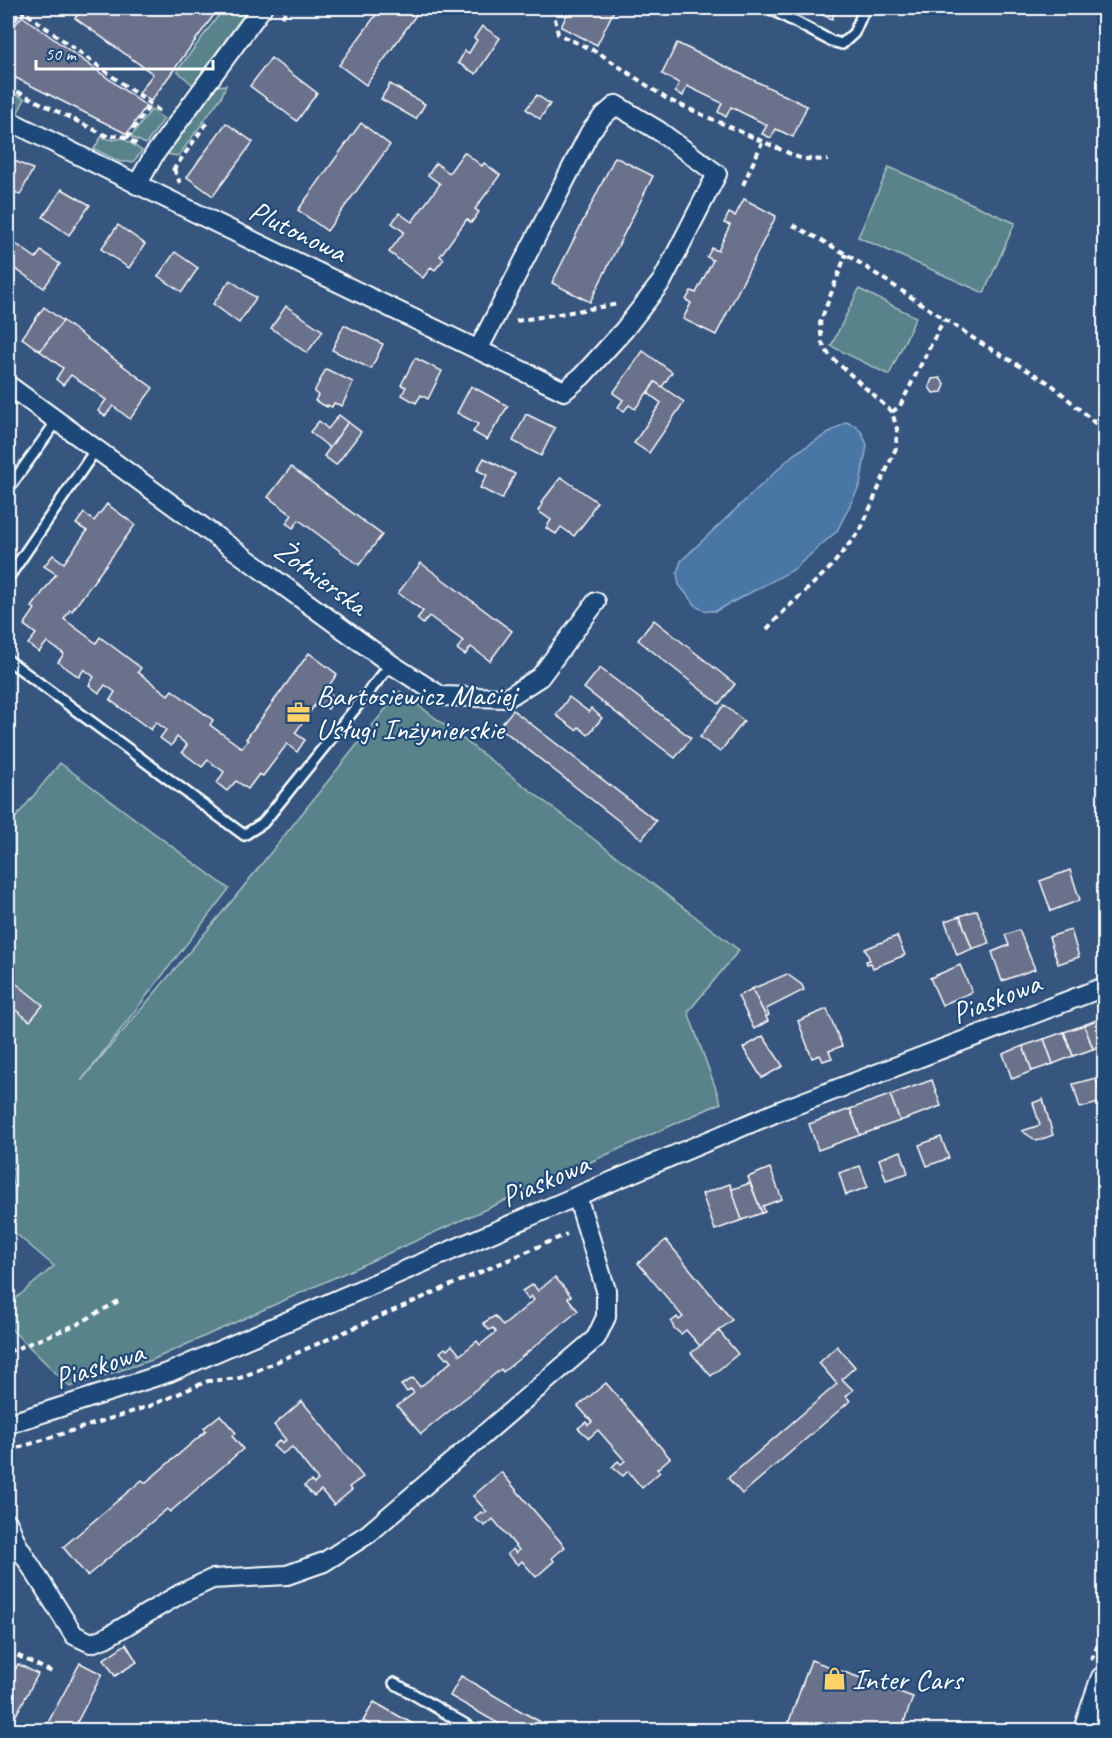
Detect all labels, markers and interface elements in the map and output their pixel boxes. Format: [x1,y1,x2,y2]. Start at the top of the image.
scale bar [36,33,213,71]
text: 50 m [45,43,78,65]
street label: Plutonowa [243,191,355,272]
street label: Żołnierska [267,530,377,625]
place label: Bartosiewicz Maciej Usługi Inżynierskie [316,676,520,748]
office icon: Bartosiewicz Maciej Usługi Inżynierskie [285,699,311,725]
street label: Piaskowa [946,963,1048,1032]
street label: Piaskowa [495,1144,597,1216]
street label: Piaskowa [49,1332,151,1397]
place label: Inter Cars [852,1660,965,1698]
shop icon: Inter Cars [821,1666,847,1692]

